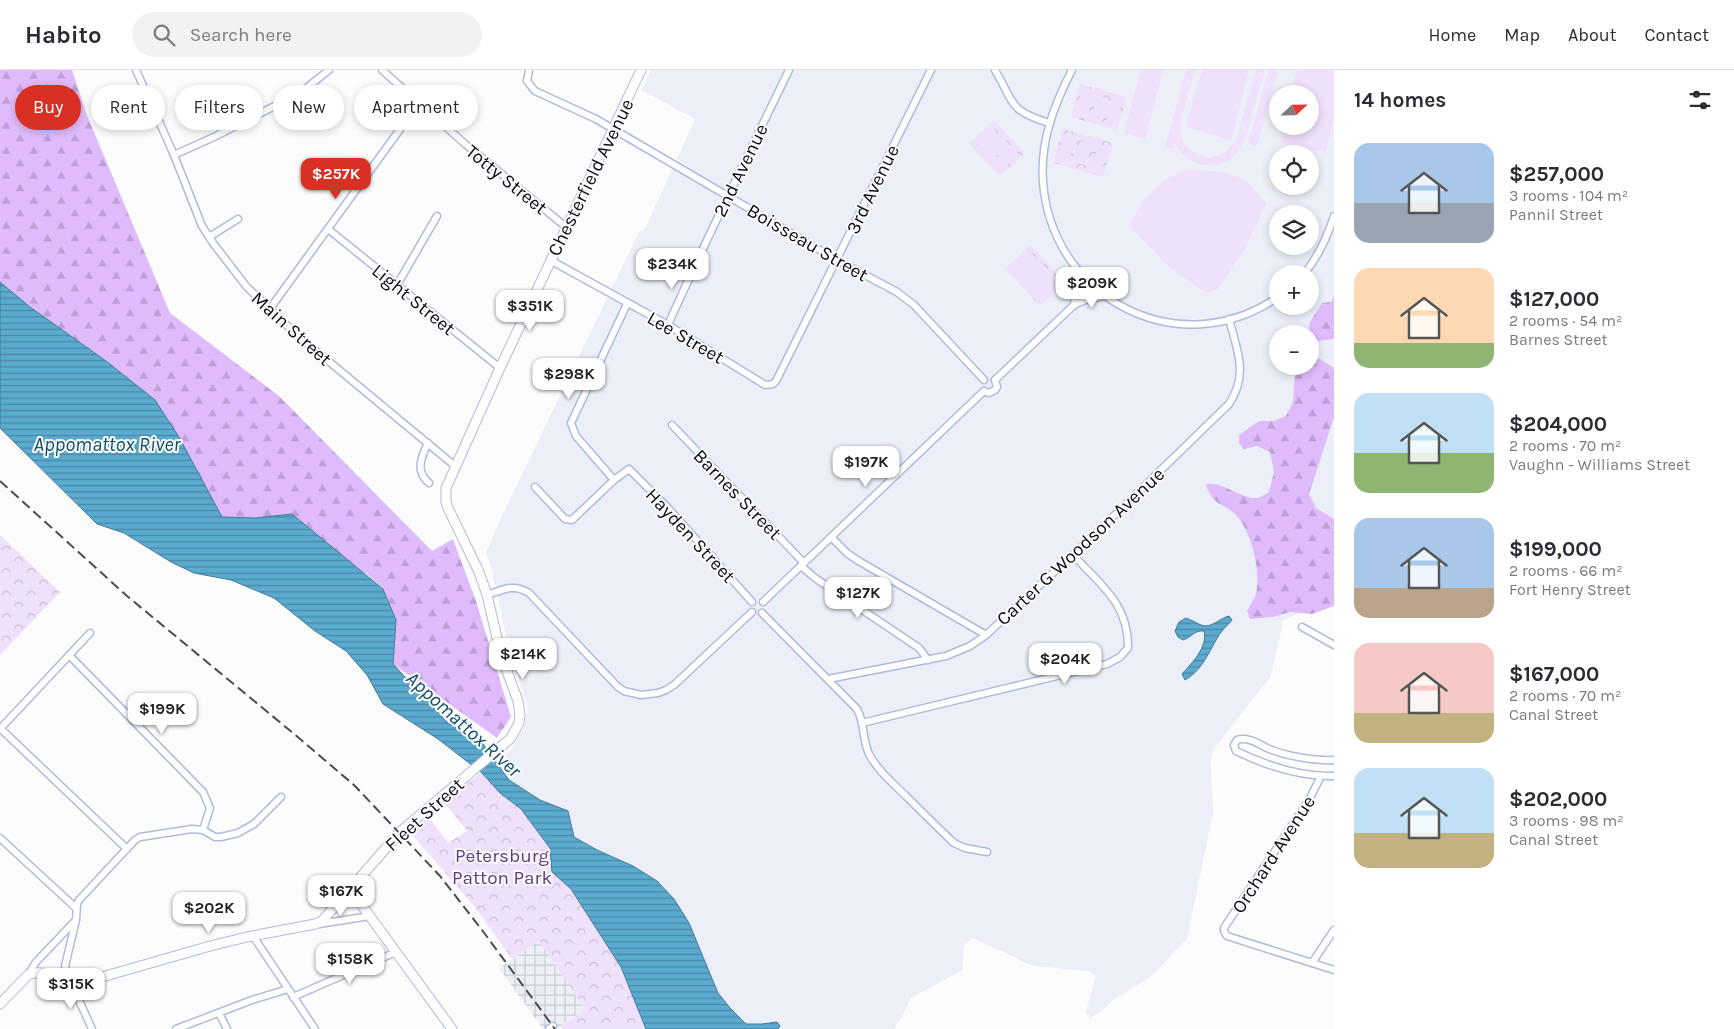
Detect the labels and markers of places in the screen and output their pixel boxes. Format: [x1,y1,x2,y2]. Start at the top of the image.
pin: $257K [301,158,371,200]
pin: $234K [637,248,707,290]
pin: $209K [1057,266,1127,309]
pin: $351K [495,290,565,332]
pin: $298K [534,358,604,400]
pin: $197K [831,446,901,488]
pin: $127K [823,576,893,619]
pin: $214K [488,638,558,680]
pin: $204K [1030,642,1100,685]
pin: $199K [127,692,197,735]
pin: $167K [306,874,376,917]
pin: $202K [174,892,244,934]
pin: $158K [315,942,385,985]
pin: $315K [36,968,106,1010]

